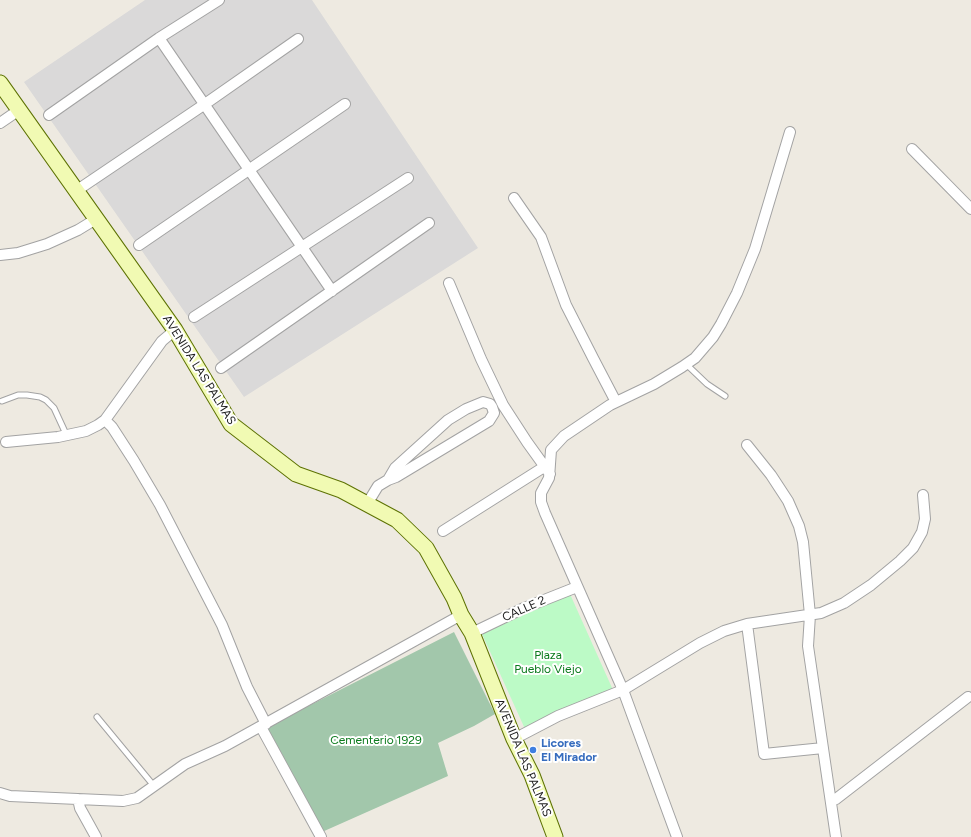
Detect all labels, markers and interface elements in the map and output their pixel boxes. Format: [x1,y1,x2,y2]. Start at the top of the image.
street label: AVENIDA LAS PALMAS [159,313,239,427]
street label: CALLE 2 [500,593,548,625]
park label: Plaza Pueblo Viejo [514,648,582,676]
street label: AVENIDA LAS PALMAS [492,697,554,819]
park label: Cementerio 1929 [330,733,422,747]
place label: Licores El Mirador [541,736,597,764]
marker: Licores El Mirador [528,745,538,755]

